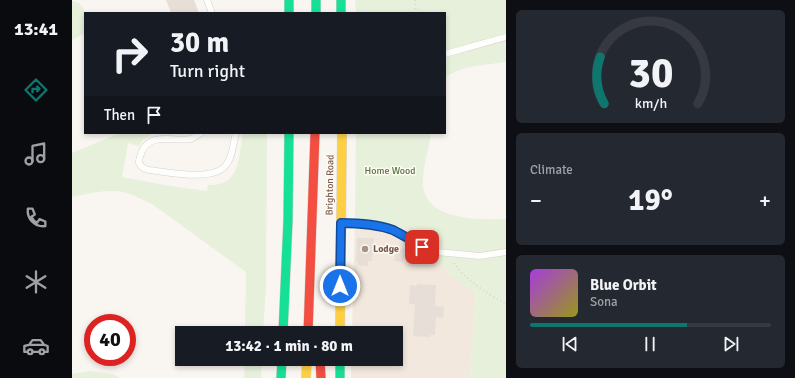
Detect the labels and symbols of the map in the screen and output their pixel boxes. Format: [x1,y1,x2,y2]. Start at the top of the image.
street label: Brighton Road [323,154,337,216]
park label: Home Wood [365,165,415,177]
pin [405,230,439,264]
place label: Lodge [373,243,399,255]
marker: Lodge [360,244,370,254]
position arrow [319,265,361,307]
speed limit sign: 40 [84,314,136,366]

